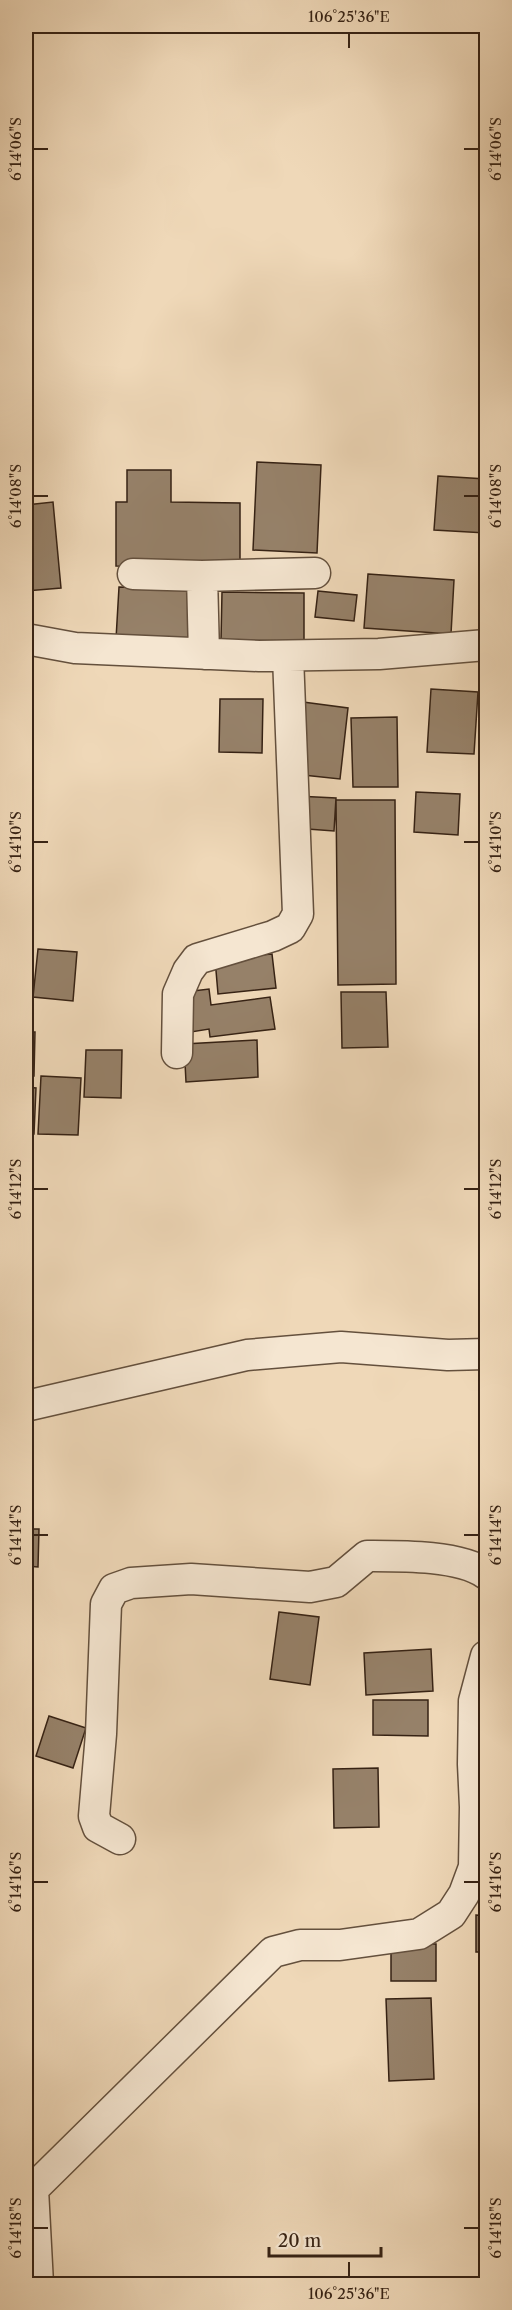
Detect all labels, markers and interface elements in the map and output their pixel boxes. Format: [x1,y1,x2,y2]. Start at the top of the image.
text: 106°25'36"E [308,7,390,26]
text: 6°14'06"S [6,117,25,181]
text: 6°14'06"S [486,117,505,181]
text: 6°14'08"S [6,464,25,528]
text: 6°14'08"S [486,464,505,528]
text: 6°14'10"S [6,811,25,873]
text: 6°14'10"S [486,811,505,873]
text: 6°14'12"S [6,1158,25,1220]
text: 6°14'12"S [486,1158,505,1220]
text: 6°14'14"S [6,1505,25,1565]
text: 6°14'14"S [486,1505,505,1565]
text: 6°14'16"S [6,1852,25,1912]
text: 6°14'16"S [486,1852,505,1912]
text: 6°14'18"S [6,2197,25,2259]
text: 6°14'18"S [486,2197,505,2259]
scale bar [269,2220,382,2258]
text: 20 m [278,2230,322,2252]
text: 106°25'36"E [308,2284,390,2303]

